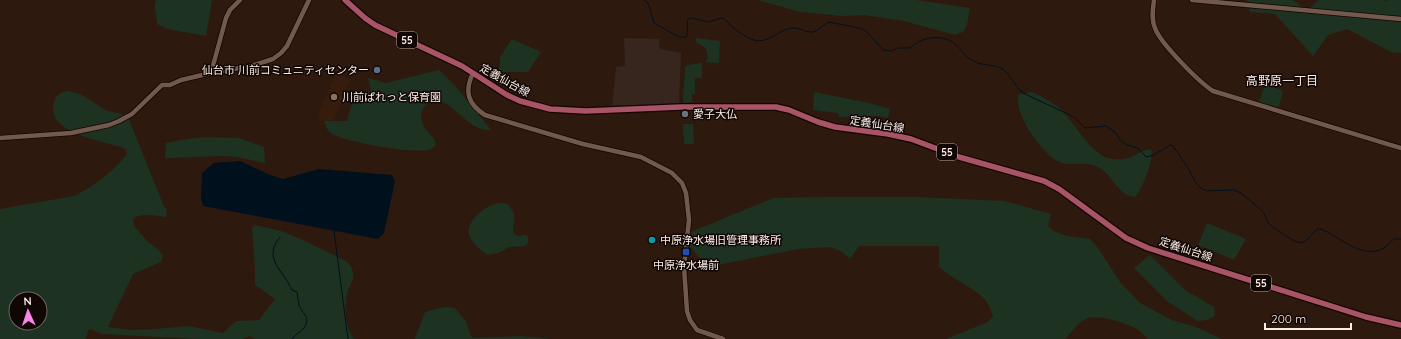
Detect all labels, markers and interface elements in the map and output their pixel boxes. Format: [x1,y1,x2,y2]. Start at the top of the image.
road number: 55 [397,32,417,48]
street label: 定義仙台線 [478,61,532,99]
place label: 仙台市 川前コミュニティセンター [202,63,369,77]
marker: 仙台市 川前コミュニティセンター [372,65,382,75]
district label: 高野原一丁目 [1246,73,1318,88]
place label: 川前ぱれっと保育園 [342,90,441,104]
marker: 川前ぱれっと保育園 [329,92,339,102]
place label: 愛子大仏 [693,107,737,121]
marker: 愛子大仏 [680,109,690,119]
street label: 定義仙台線 [849,113,905,135]
road number: 55 [937,144,957,160]
place label: 中原浄水場旧管理事務所 [660,233,782,247]
street label: 定義仙台線 [1158,234,1214,264]
marker: 中原浄水場旧管理事務所 [647,235,657,245]
marker: 中原浄水場前 [681,247,691,257]
place label: 中原浄水場前 [653,258,719,272]
road number: 55 [1251,275,1271,291]
north arrow [8,291,48,331]
text: N [23,294,32,308]
scale bar [1265,305,1351,331]
text: 200 m [1271,311,1306,326]

